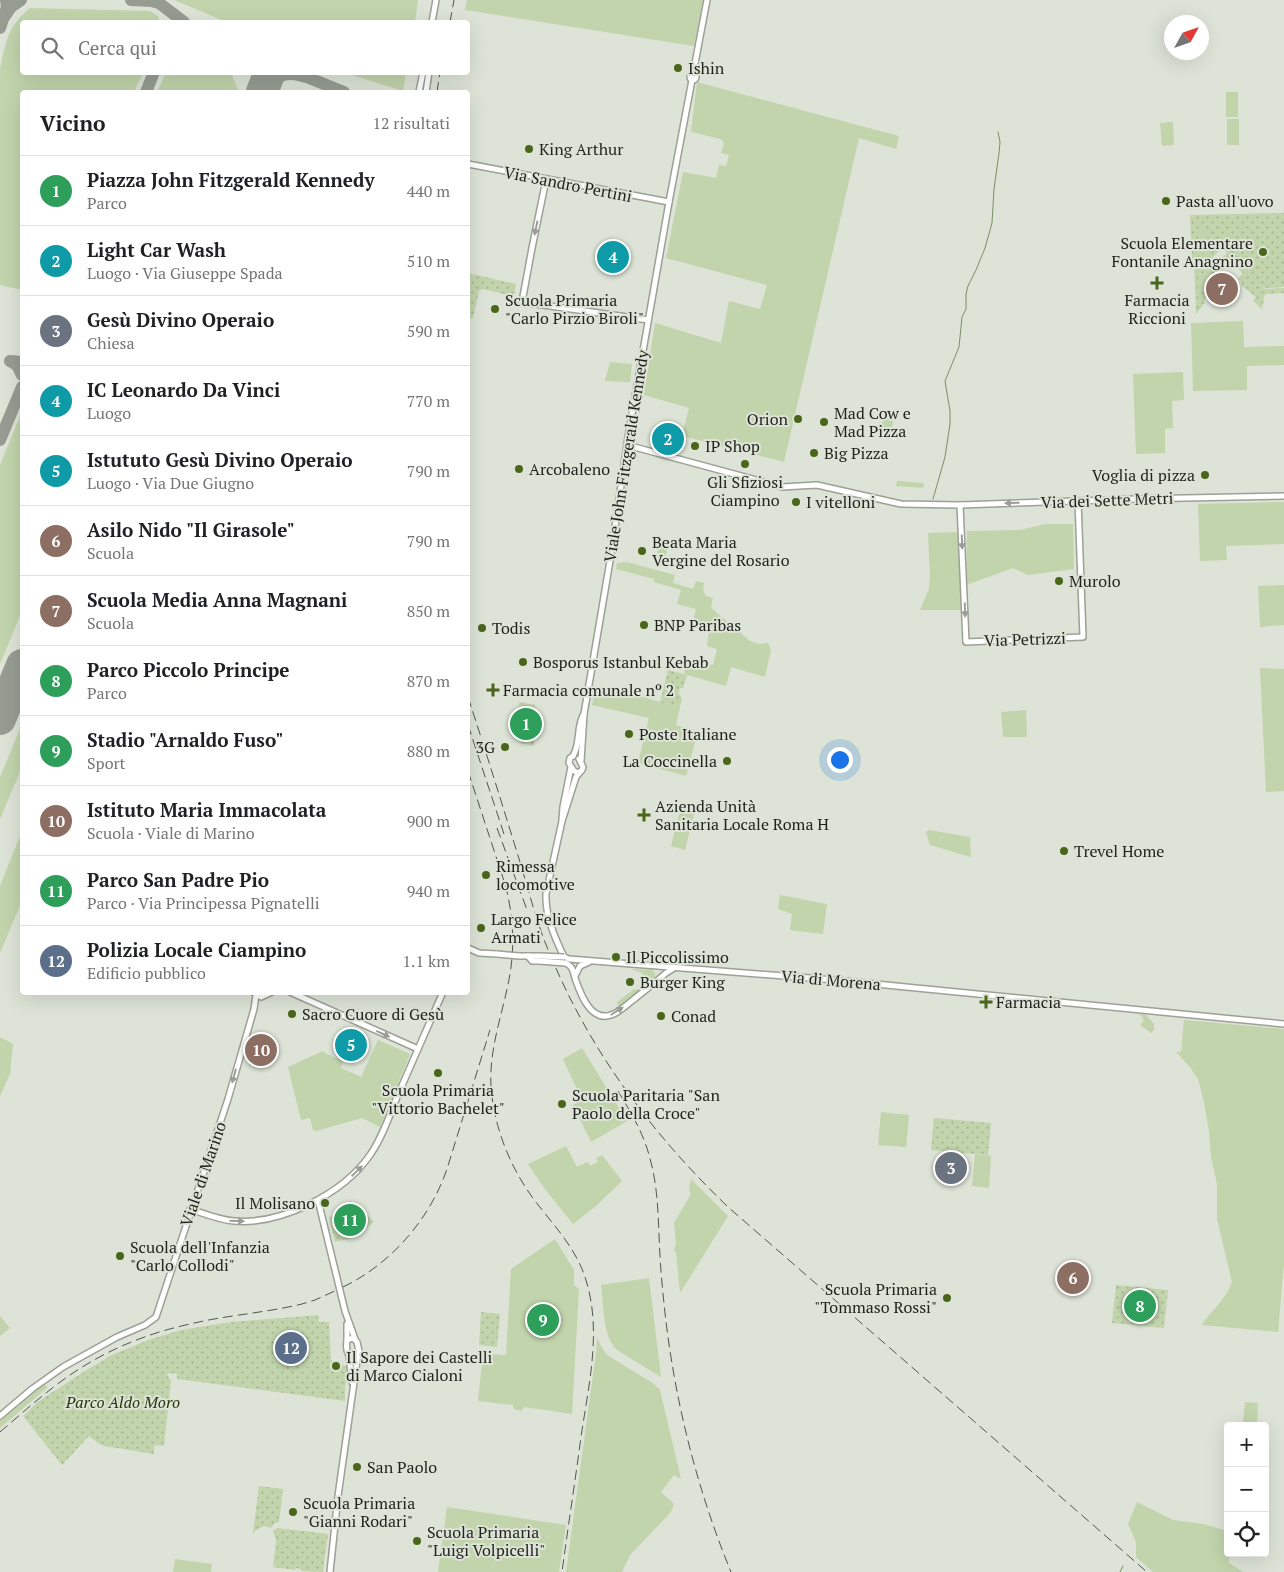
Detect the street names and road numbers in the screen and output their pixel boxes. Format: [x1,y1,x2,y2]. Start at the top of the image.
street label: Via Sandro Pertini [502,161,634,207]
street label: Viale John Fitzgerald Kennedy [598,347,654,564]
street label: Via dei Sette Metri [1040,487,1174,513]
street label: Via Petrizzi [984,627,1066,651]
street label: Via di Morena [780,965,882,995]
street label: Viale di Marino [175,1119,231,1229]

